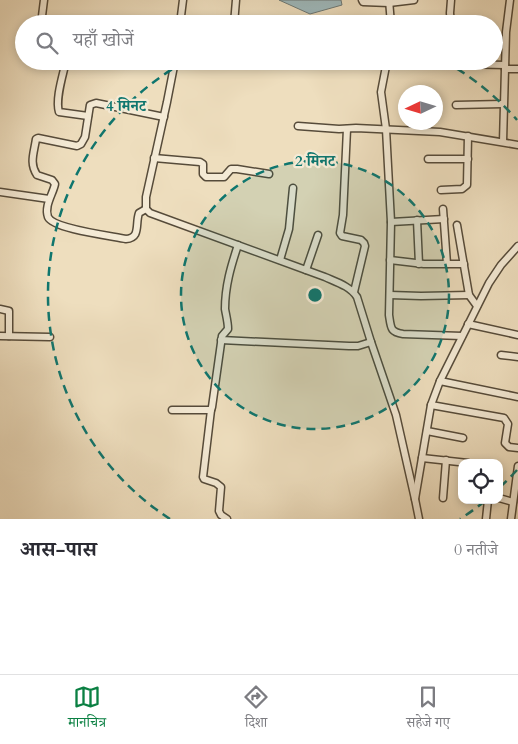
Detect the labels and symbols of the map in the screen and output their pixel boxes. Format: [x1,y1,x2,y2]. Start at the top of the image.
north arrow [398,85,443,130]
text: 4 मिनट [106,96,148,116]
text: 2 मिनट [295,151,337,171]
centre of rings [306,286,324,304]

